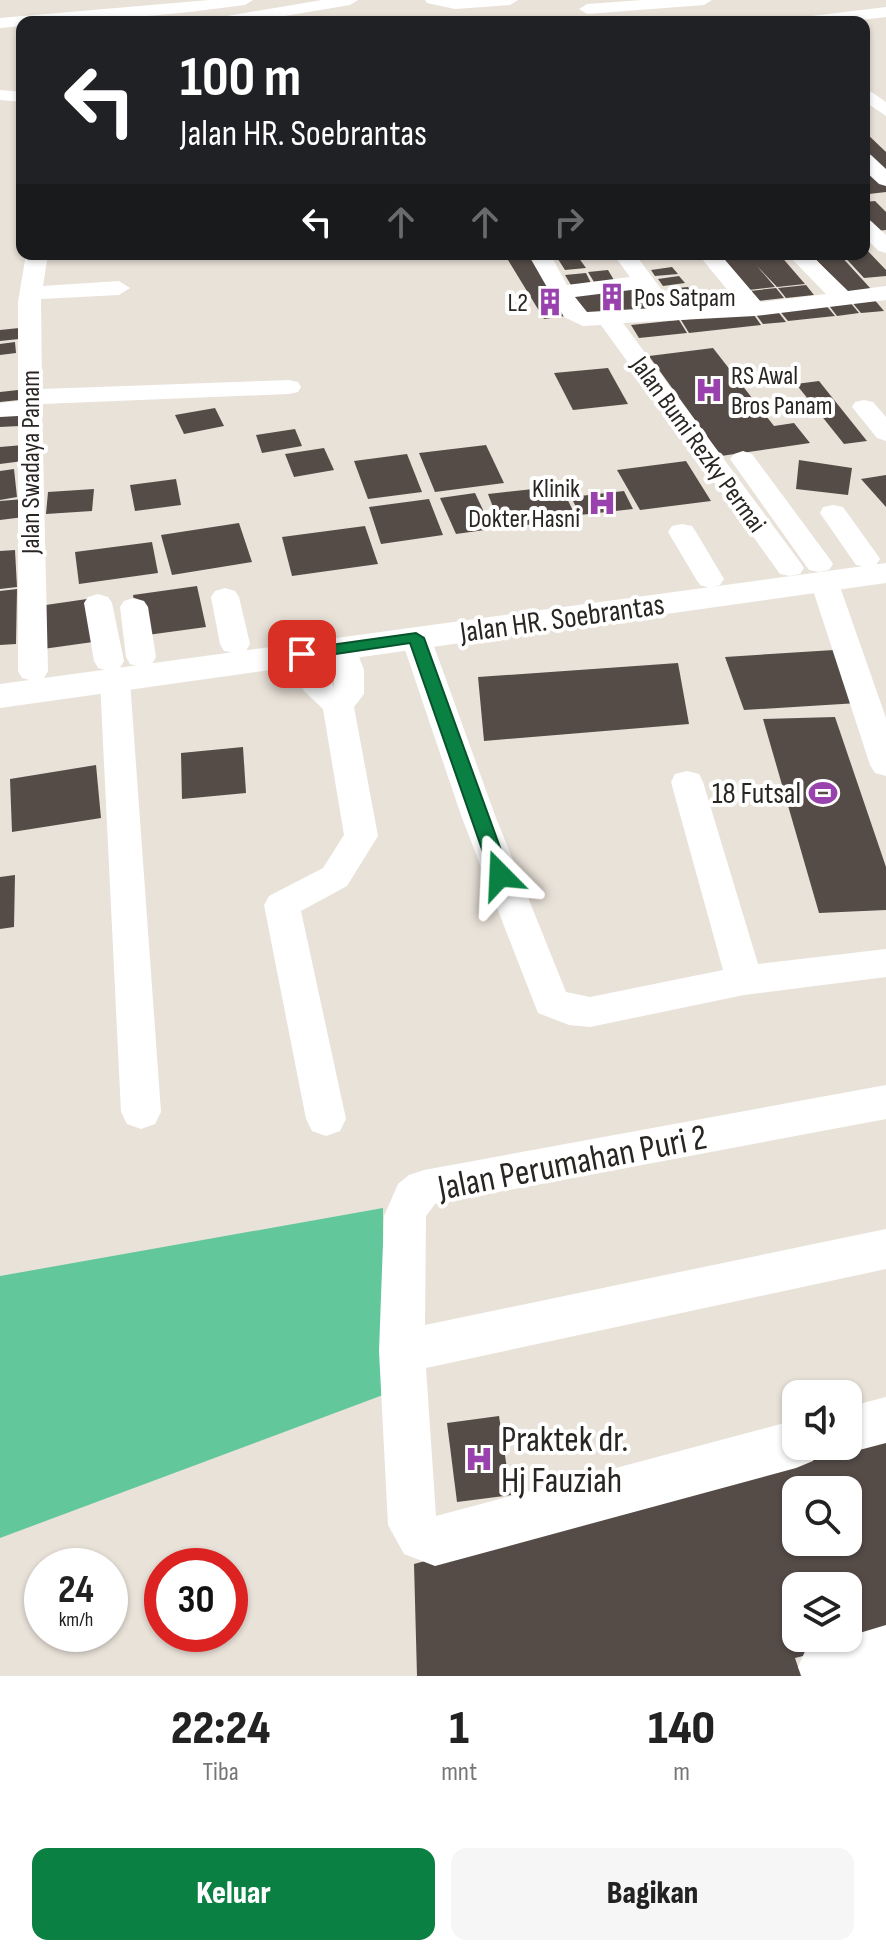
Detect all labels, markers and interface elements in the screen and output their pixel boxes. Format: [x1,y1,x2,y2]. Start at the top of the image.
text: 100 m [180,45,301,112]
icon: left [48,48,152,152]
text: Jalan HR. Soebrantas [180,113,427,156]
icon: left [295,200,339,244]
icon: ahead [379,200,423,244]
icon: ahead [463,200,507,244]
icon: right [547,200,591,244]
building icon: Pos Satpam [597,282,627,312]
place label: Pos Satpam [634,283,736,314]
building icon: L2 [535,287,565,317]
place label: L2 [507,288,528,319]
street label: Jalan Bumi Rezky Permai [623,350,772,539]
place label: RS Awal Bros Panam [731,361,832,422]
street label: Jalan Swadaya Panam [16,370,47,555]
hospital icon: RS Awal Bros Panam [694,375,724,405]
place label: Klinik Dokter Hasni [468,474,580,535]
hospital icon: Klinik Dokter Hasni [587,488,617,518]
street label: Jalan HR. Soebrantas [457,587,667,651]
pin [268,620,336,688]
icon: arrive [280,632,324,676]
place label: 18 Futsal [712,776,801,812]
sports icon: 18 Futsal [808,778,838,808]
position arrow [458,833,542,917]
street label: Jalan Perumahan Puri 2 [433,1116,711,1211]
map controls [782,1380,862,1652]
button: sound [782,1380,862,1460]
place label: Praktek dr. Hj Fauziah [501,1419,628,1503]
hospital icon: Praktek dr. Hj Fauziah [464,1444,494,1474]
button: search [782,1476,862,1556]
speed limit sign: 30 [144,1548,248,1652]
text: 24 [58,1566,94,1614]
button: layers [782,1572,862,1652]
text: km/h [59,1608,93,1632]
text: 22:24 [171,1700,270,1757]
text: 1 [449,1700,469,1757]
text: 140 [648,1700,715,1757]
text: Tiba [202,1757,239,1788]
text: mnt [441,1757,477,1788]
text: m [673,1757,690,1788]
button: Keluar [32,1848,435,1940]
button: Bagikan [451,1848,854,1940]

